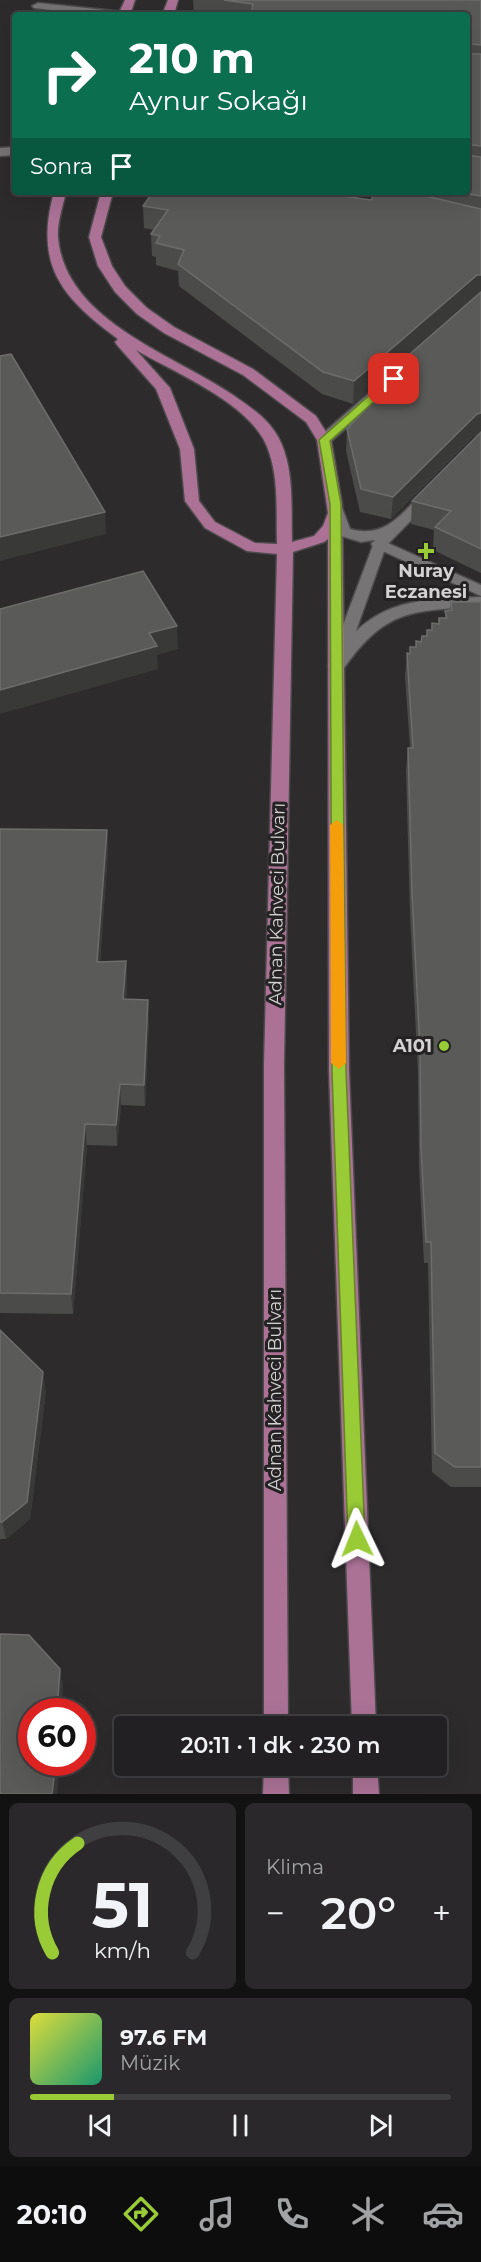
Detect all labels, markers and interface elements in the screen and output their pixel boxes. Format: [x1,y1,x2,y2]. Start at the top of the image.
text: 210 m [129,32,255,84]
icon: right [30,36,108,114]
text: Aynur Sokağı [129,84,308,117]
icon: arrive [105,150,138,183]
text: Sonra [30,153,93,180]
pin [368,353,419,404]
icon: arrive [377,362,410,395]
marker: Nuray Eczanesi [419,544,433,558]
place label: Nuray Eczanesi [385,560,467,603]
street label: Adnan Kahveci Bulvarı [264,803,290,1005]
place label: A101 [392,1035,432,1057]
marker: A101 [437,1039,451,1053]
street label: Adnan Kahveci Bulvarı [264,1289,286,1491]
position arrow [325,1507,389,1571]
speed limit sign: 60 [18,1698,96,1776]
text: 20:11 · 1 dk · 230 m [181,1732,380,1759]
text: Klima [266,1855,324,1879]
text: 51 [92,1867,153,1943]
text: 20° [321,1885,396,1940]
text: − [266,1893,285,1933]
text: + [432,1893,451,1933]
text: km/h [94,1937,151,1963]
text: 97.6 FM [120,2024,207,2051]
text: Müzik [120,2051,180,2075]
icon: previous [84,2109,117,2142]
icon: pause [224,2109,257,2142]
icon: next [364,2109,397,2142]
icon: directions [120,2193,162,2235]
icon: music [196,2193,238,2235]
icon: phone [271,2193,313,2235]
icon: climate [347,2193,389,2235]
icon: car [422,2193,464,2235]
text: 20:10 [17,2198,87,2231]

